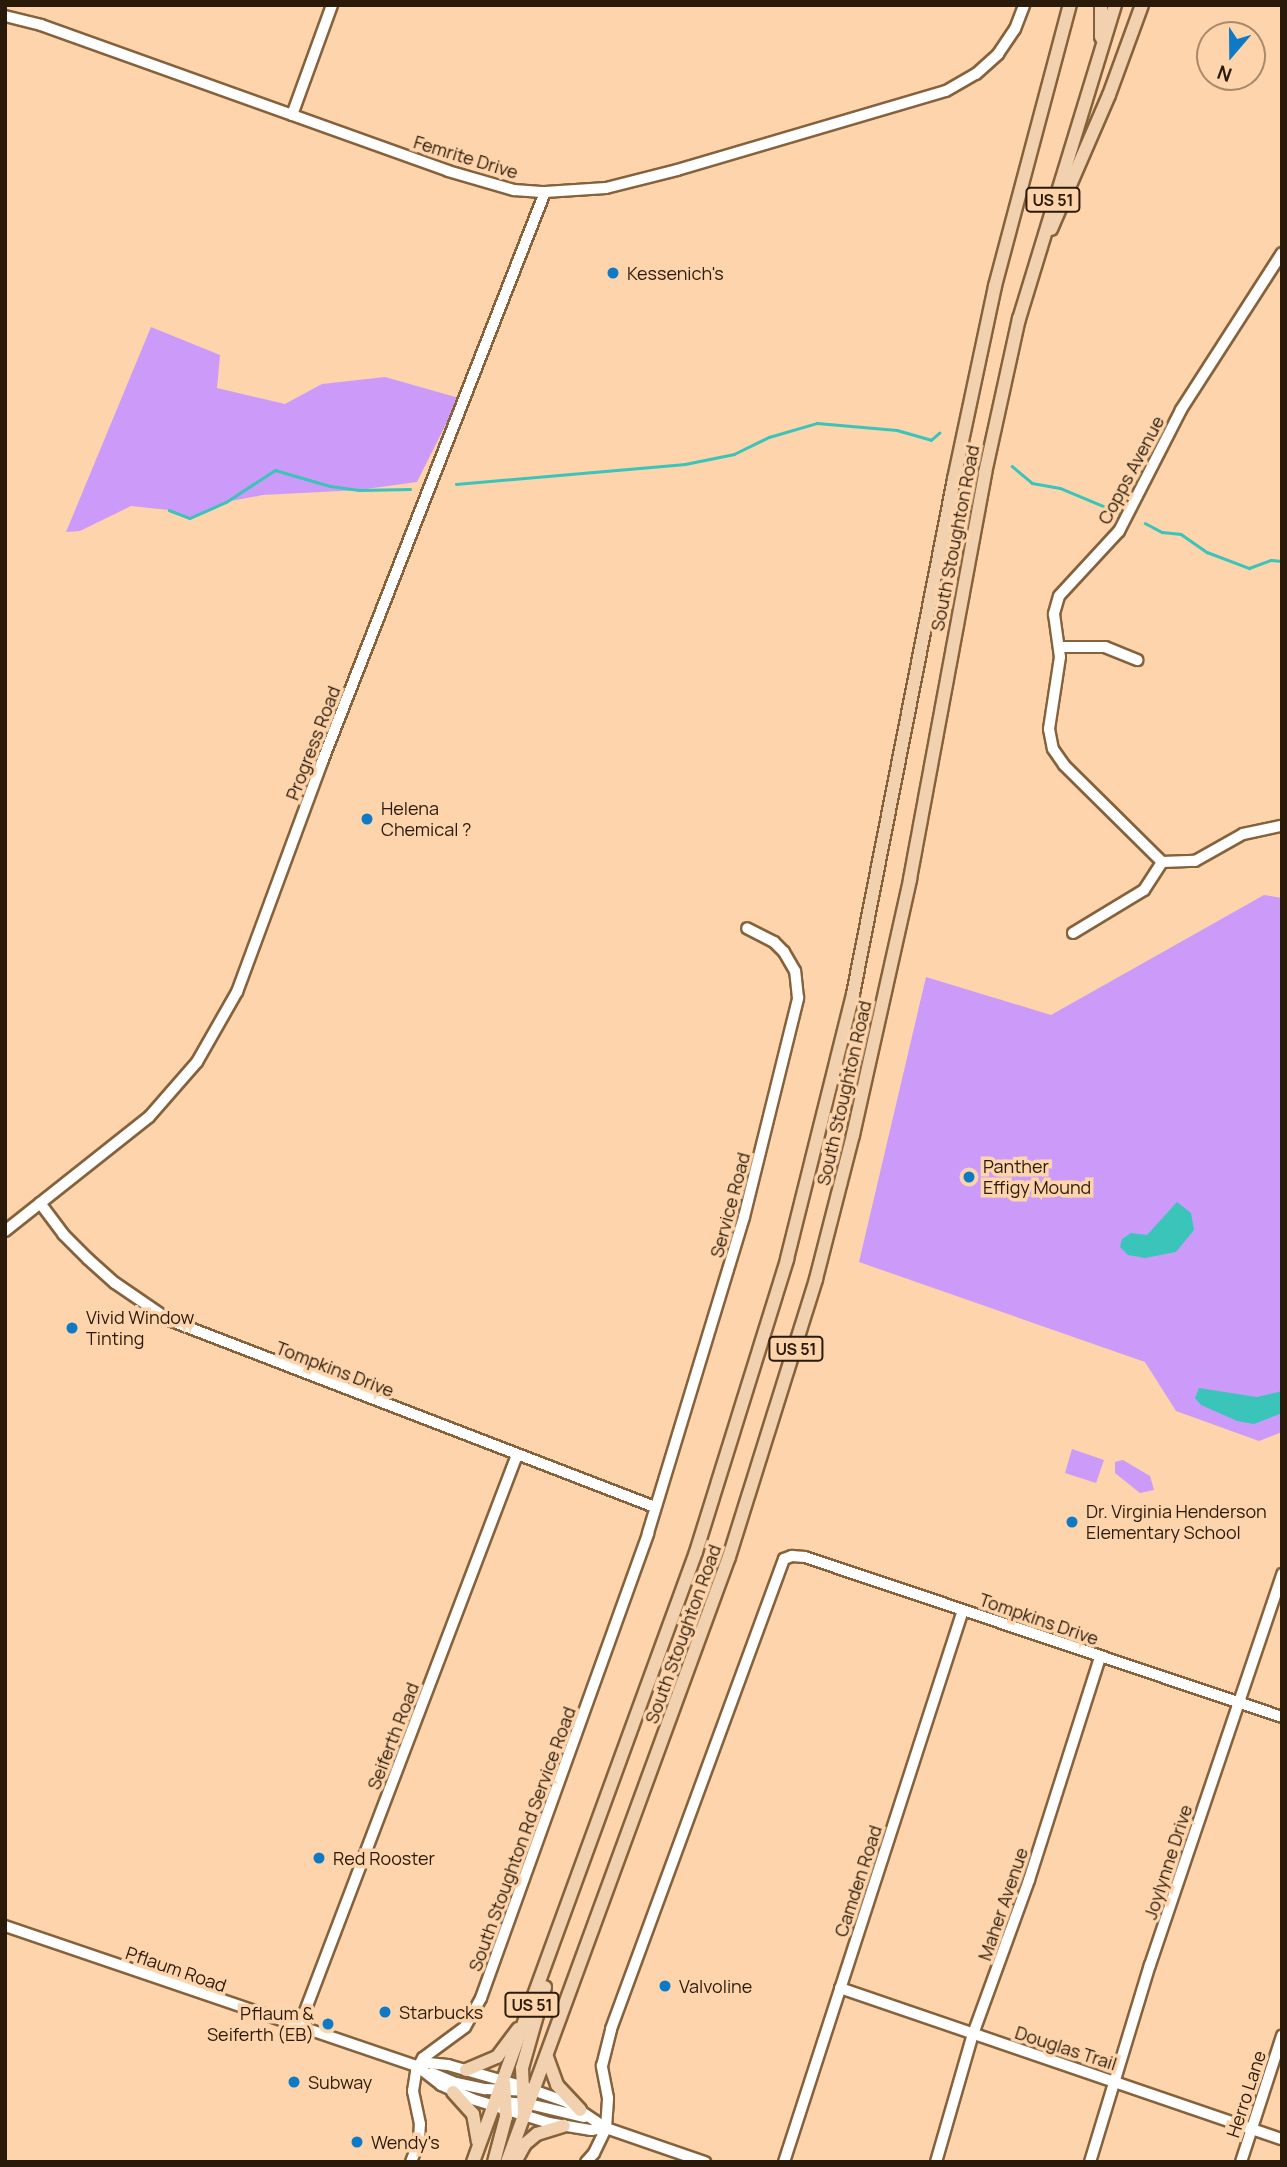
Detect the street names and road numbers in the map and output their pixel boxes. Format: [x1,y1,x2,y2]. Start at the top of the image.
street label: Femrite Drive [411,131,521,183]
road number: US 51 [1025,188,1081,212]
street label: Copps Avenue [1093,412,1169,528]
street label: South Stoughton Road [926,443,984,633]
street label: Progress Road [281,683,345,803]
street label: South Stoughton Road [812,998,876,1188]
street label: Service Road [706,1150,754,1260]
road number: US 51 [768,1336,824,1362]
street label: Tompkins Drive [273,1337,397,1401]
street label: South Stoughton Road [641,1541,725,1727]
street label: Tompkins Drive [976,1588,1102,1650]
street label: Seiferth Road [363,1679,423,1793]
street label: South Stoughton Rd Service Road [464,1704,580,1974]
street label: Joylynne Drive [1139,1802,1197,1922]
street label: Camden Road [830,1823,886,1939]
street label: Maher Avenue [974,1845,1032,1963]
street label: Pflaum Road [123,1942,229,1996]
road number: US 51 [504,1993,560,2018]
street label: Douglas Trail [1012,2021,1120,2075]
street label: Herro Lane [1222,2048,1270,2140]

